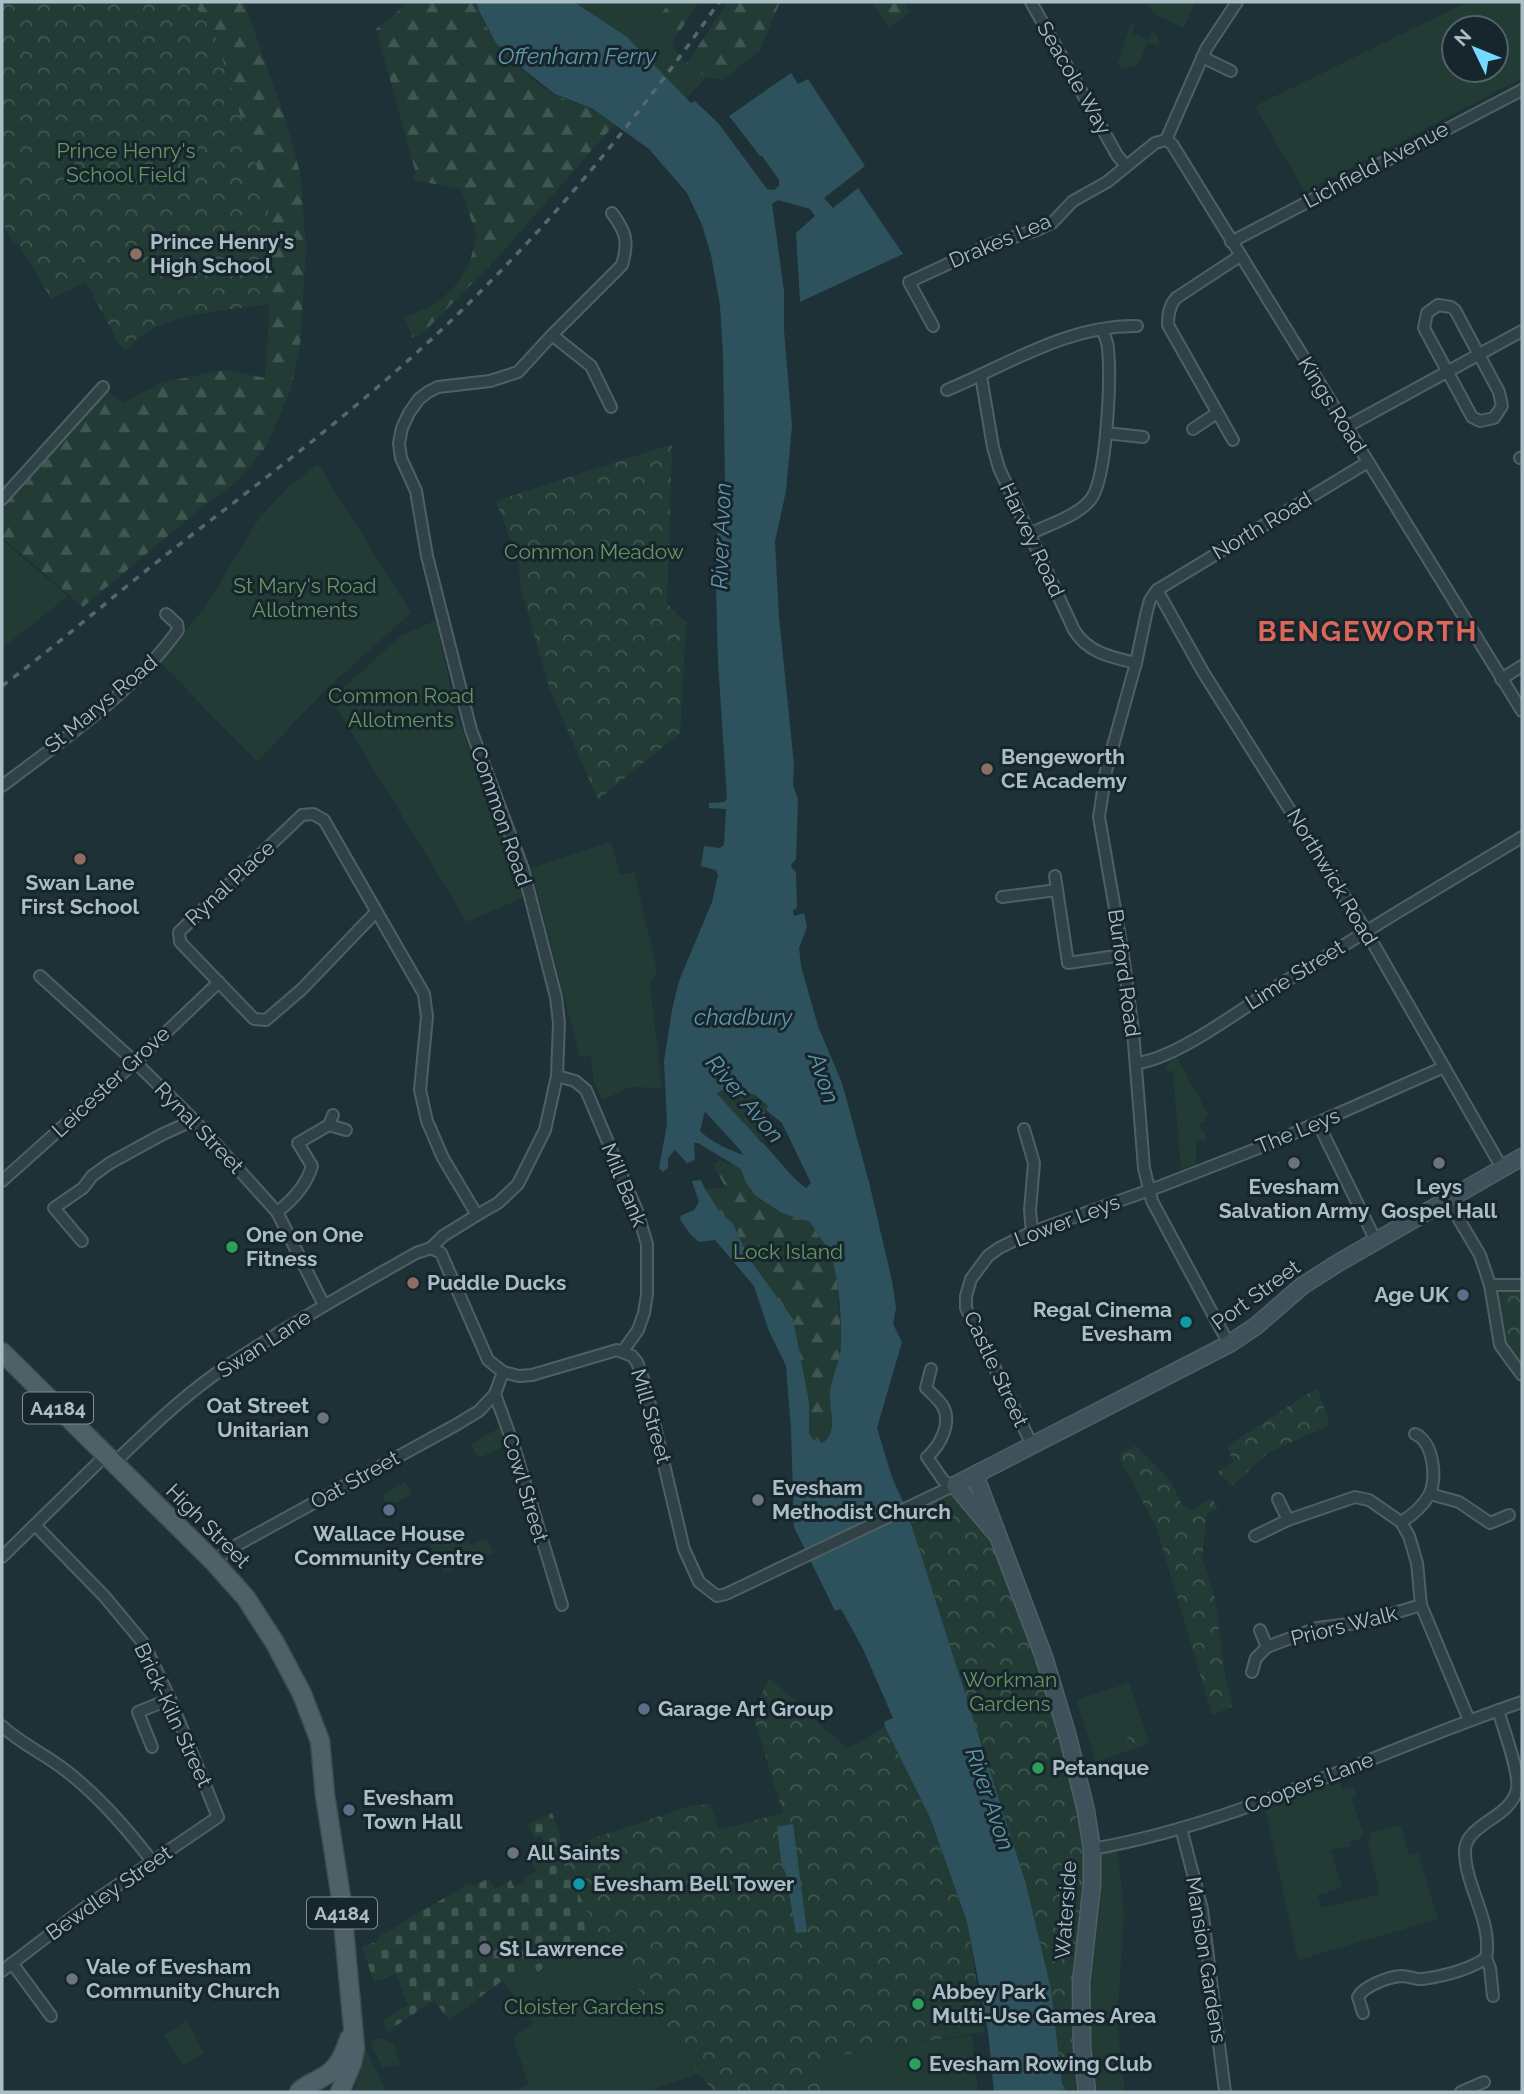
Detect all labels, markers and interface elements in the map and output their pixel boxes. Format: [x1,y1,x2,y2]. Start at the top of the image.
north arrow [1440,14,1510,84]
street label: Seacole Way [1032,17,1117,139]
text: N [1450,25,1476,50]
water label: Offenham Ferry [498,42,657,69]
street label: Lichfield Avenue [1299,116,1453,213]
park label: Prince Henry's School Field [56,138,196,187]
street label: Drakes Lea [945,208,1054,273]
place label: Prince Henry's High School [150,229,294,278]
marker: Prince Henry's High School [128,246,144,262]
street label: Kings Road [1293,352,1372,458]
street label: Harvey Road [995,478,1070,601]
water label: River Avon [705,482,736,590]
street label: North Road [1208,486,1316,565]
park label: Common Meadow [504,539,684,564]
park label: St Mary's Road Allotments [233,573,377,622]
district label: BENGEWORTH [1258,615,1478,648]
street label: St Marys Road [39,649,162,758]
park label: Common Road Allotments [328,683,474,732]
street label: Common Road [466,743,537,889]
place label: Bengeworth CE Academy [1001,744,1128,793]
marker: Bengeworth CE Academy [979,761,995,777]
street label: Northwick Road [1282,804,1383,950]
street label: Rynal Place [180,835,280,930]
marker: Swan Lane First School [72,851,88,867]
place label: Swan Lane First School [21,870,140,919]
street label: Burford Road [1103,907,1146,1038]
street label: Lime Street [1241,934,1349,1015]
water label: chadbury [694,1003,793,1030]
street label: Leicester Grove [47,1021,175,1142]
water label: Avon [803,1047,846,1107]
water label: River Avon [701,1049,790,1148]
street label: Rynal Street [150,1077,249,1179]
street label: The Leys [1252,1102,1343,1159]
street label: Mill Bank [596,1139,653,1230]
marker: Evesham Salvation Army [1286,1155,1302,1171]
marker: Leys Gospel Hall [1431,1155,1447,1171]
place label: Evesham Salvation Army [1219,1174,1370,1223]
place label: Leys Gospel Hall [1381,1174,1497,1223]
street label: Lower Leys [1011,1189,1123,1252]
place label: One on One Fitness [246,1222,364,1271]
marker: One on One Fitness [224,1239,240,1255]
park label: Lock Island [733,1239,843,1264]
street label: Port Street [1207,1254,1305,1335]
place label: Puddle Ducks [427,1270,566,1295]
marker: Puddle Ducks [405,1275,421,1291]
place label: Age UK [1374,1282,1450,1307]
marker: Age UK [1455,1287,1471,1303]
place label: Regal Cinema Evesham [1033,1297,1172,1346]
street label: Swan Lane [212,1304,315,1383]
street label: Castle Street [959,1307,1034,1431]
marker: Regal Cinema Evesham [1178,1314,1194,1330]
street label: Mill Street [626,1366,677,1466]
road number: A4184 [23,1392,93,1424]
place label: Oat Street Unitarian [206,1393,309,1442]
marker: Oat Street Unitarian [315,1410,331,1426]
street label: Cowl Street [497,1431,554,1545]
street label: Oat Street [306,1445,404,1514]
place label: Evesham Methodist Church [772,1475,951,1524]
street label: High Street [161,1478,256,1573]
marker: Evesham Methodist Church [750,1492,766,1508]
marker: Wallace House Community Centre [381,1502,397,1518]
place label: Wallace House Community Centre [294,1521,484,1570]
street label: Priors Walk [1288,1600,1400,1651]
street label: Brick-Kiln Street [129,1639,218,1791]
park label: Workman Gardens [963,1667,1057,1716]
place label: Garage Art Group [658,1696,833,1721]
marker: Garage Art Group [636,1701,652,1717]
water label: River Avon [960,1744,1021,1854]
street label: Coopers Lane [1241,1747,1377,1819]
place label: Petanque [1052,1755,1149,1780]
marker: Petanque [1030,1760,1046,1776]
place label: Evesham Town Hall [363,1785,463,1834]
marker: Evesham Town Hall [341,1802,357,1818]
street label: Bewdley Street [41,1840,176,1945]
place label: All Saints [527,1840,620,1865]
marker: All Saints [505,1845,521,1861]
street label: Waterside [1050,1860,1081,1960]
place label: Evesham Bell Tower [593,1871,794,1896]
street label: Mansion Gardens [1181,1875,1232,2045]
marker: Evesham Bell Tower [571,1876,587,1892]
road number: A4184 [307,1898,377,1928]
place label: St Lawrence [499,1936,624,1961]
marker: St Lawrence [477,1941,493,1957]
place label: Vale of Evesham Community Church [86,1954,280,2003]
marker: Vale of Evesham Community Church [64,1971,80,1987]
place label: Abbey Park Multi-Use Games Area [932,1979,1156,2028]
park label: Cloister Gardens [504,1994,664,2019]
marker: Abbey Park Multi-Use Games Area [910,1996,926,2012]
place label: Evesham Rowing Club [929,2051,1152,2076]
marker: Evesham Rowing Club [907,2056,923,2072]

